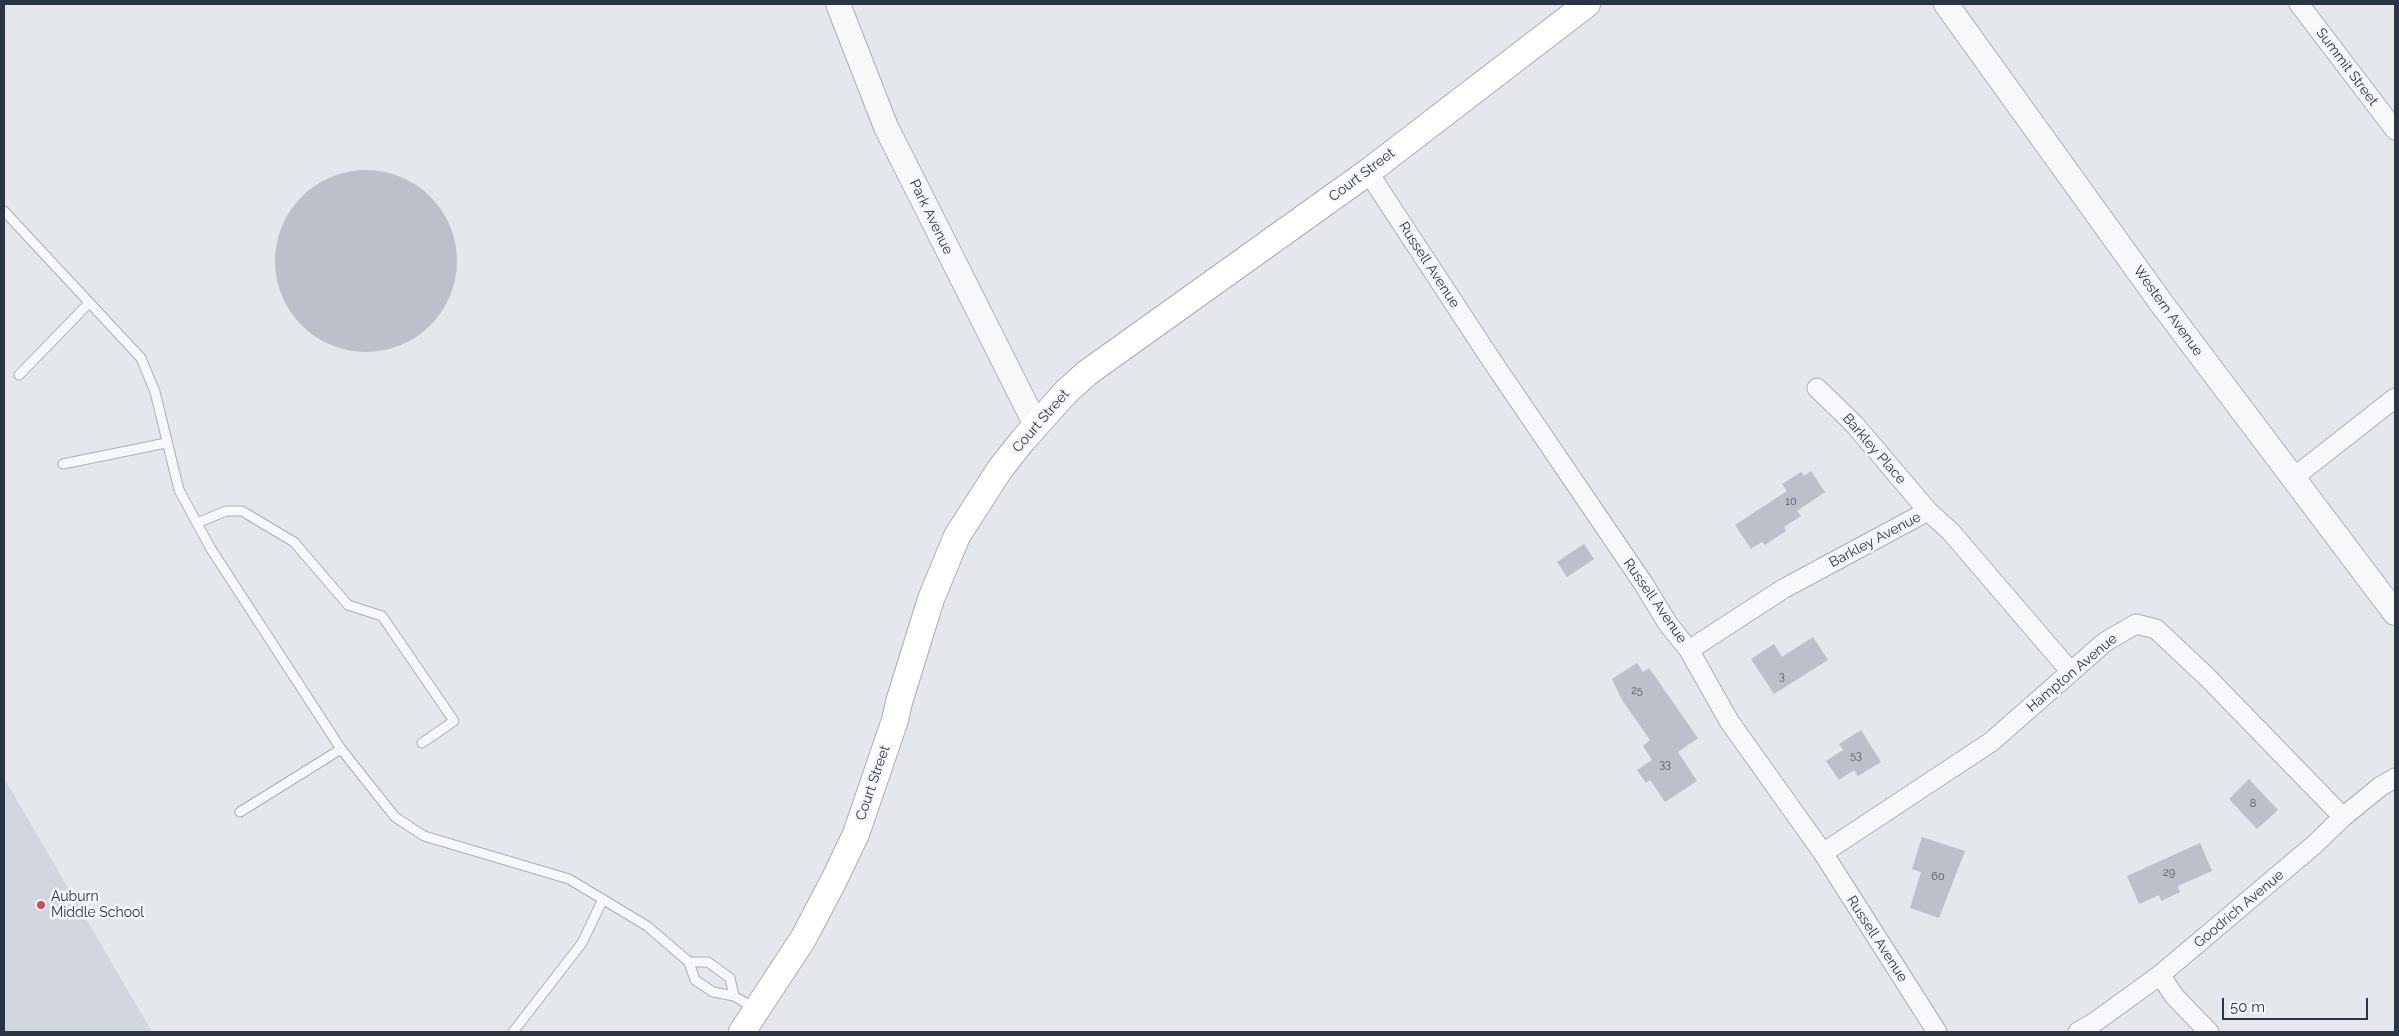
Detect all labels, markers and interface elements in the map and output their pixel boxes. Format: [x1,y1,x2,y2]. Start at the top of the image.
street label: Summit Street [2312,25,2382,109]
street label: Court Street [1326,145,1398,205]
street label: Park Avenue [906,177,956,257]
street label: Russell Avenue [1395,219,1463,311]
street label: Western Avenue [2130,263,2206,359]
street label: Court Street [1009,386,1073,456]
street label: Barkley Place [1839,410,1909,488]
house number: 10 [1785,495,1797,509]
street label: Barkley Avenue [1826,509,1924,571]
street label: Russell Avenue [1620,555,1690,647]
street label: Hampton Avenue [2023,630,2121,716]
house number: 3 [1779,670,1785,684]
house number: 25 [1631,684,1643,698]
street label: Court Street [852,743,894,823]
house number: 53 [1850,749,1862,763]
house number: 33 [1659,758,1671,772]
house number: 8 [2250,797,2256,811]
house number: 29 [2163,866,2175,880]
street label: Goodrich Avenue [2191,867,2287,951]
house number: 60 [1931,870,1945,884]
place label: Auburn Middle School [51,889,144,922]
street label: Russell Avenue [1843,893,1911,985]
marker: Auburn Middle School [35,899,47,911]
scale bar [2224,988,2370,1020]
text: 50 m [2230,998,2265,1016]

